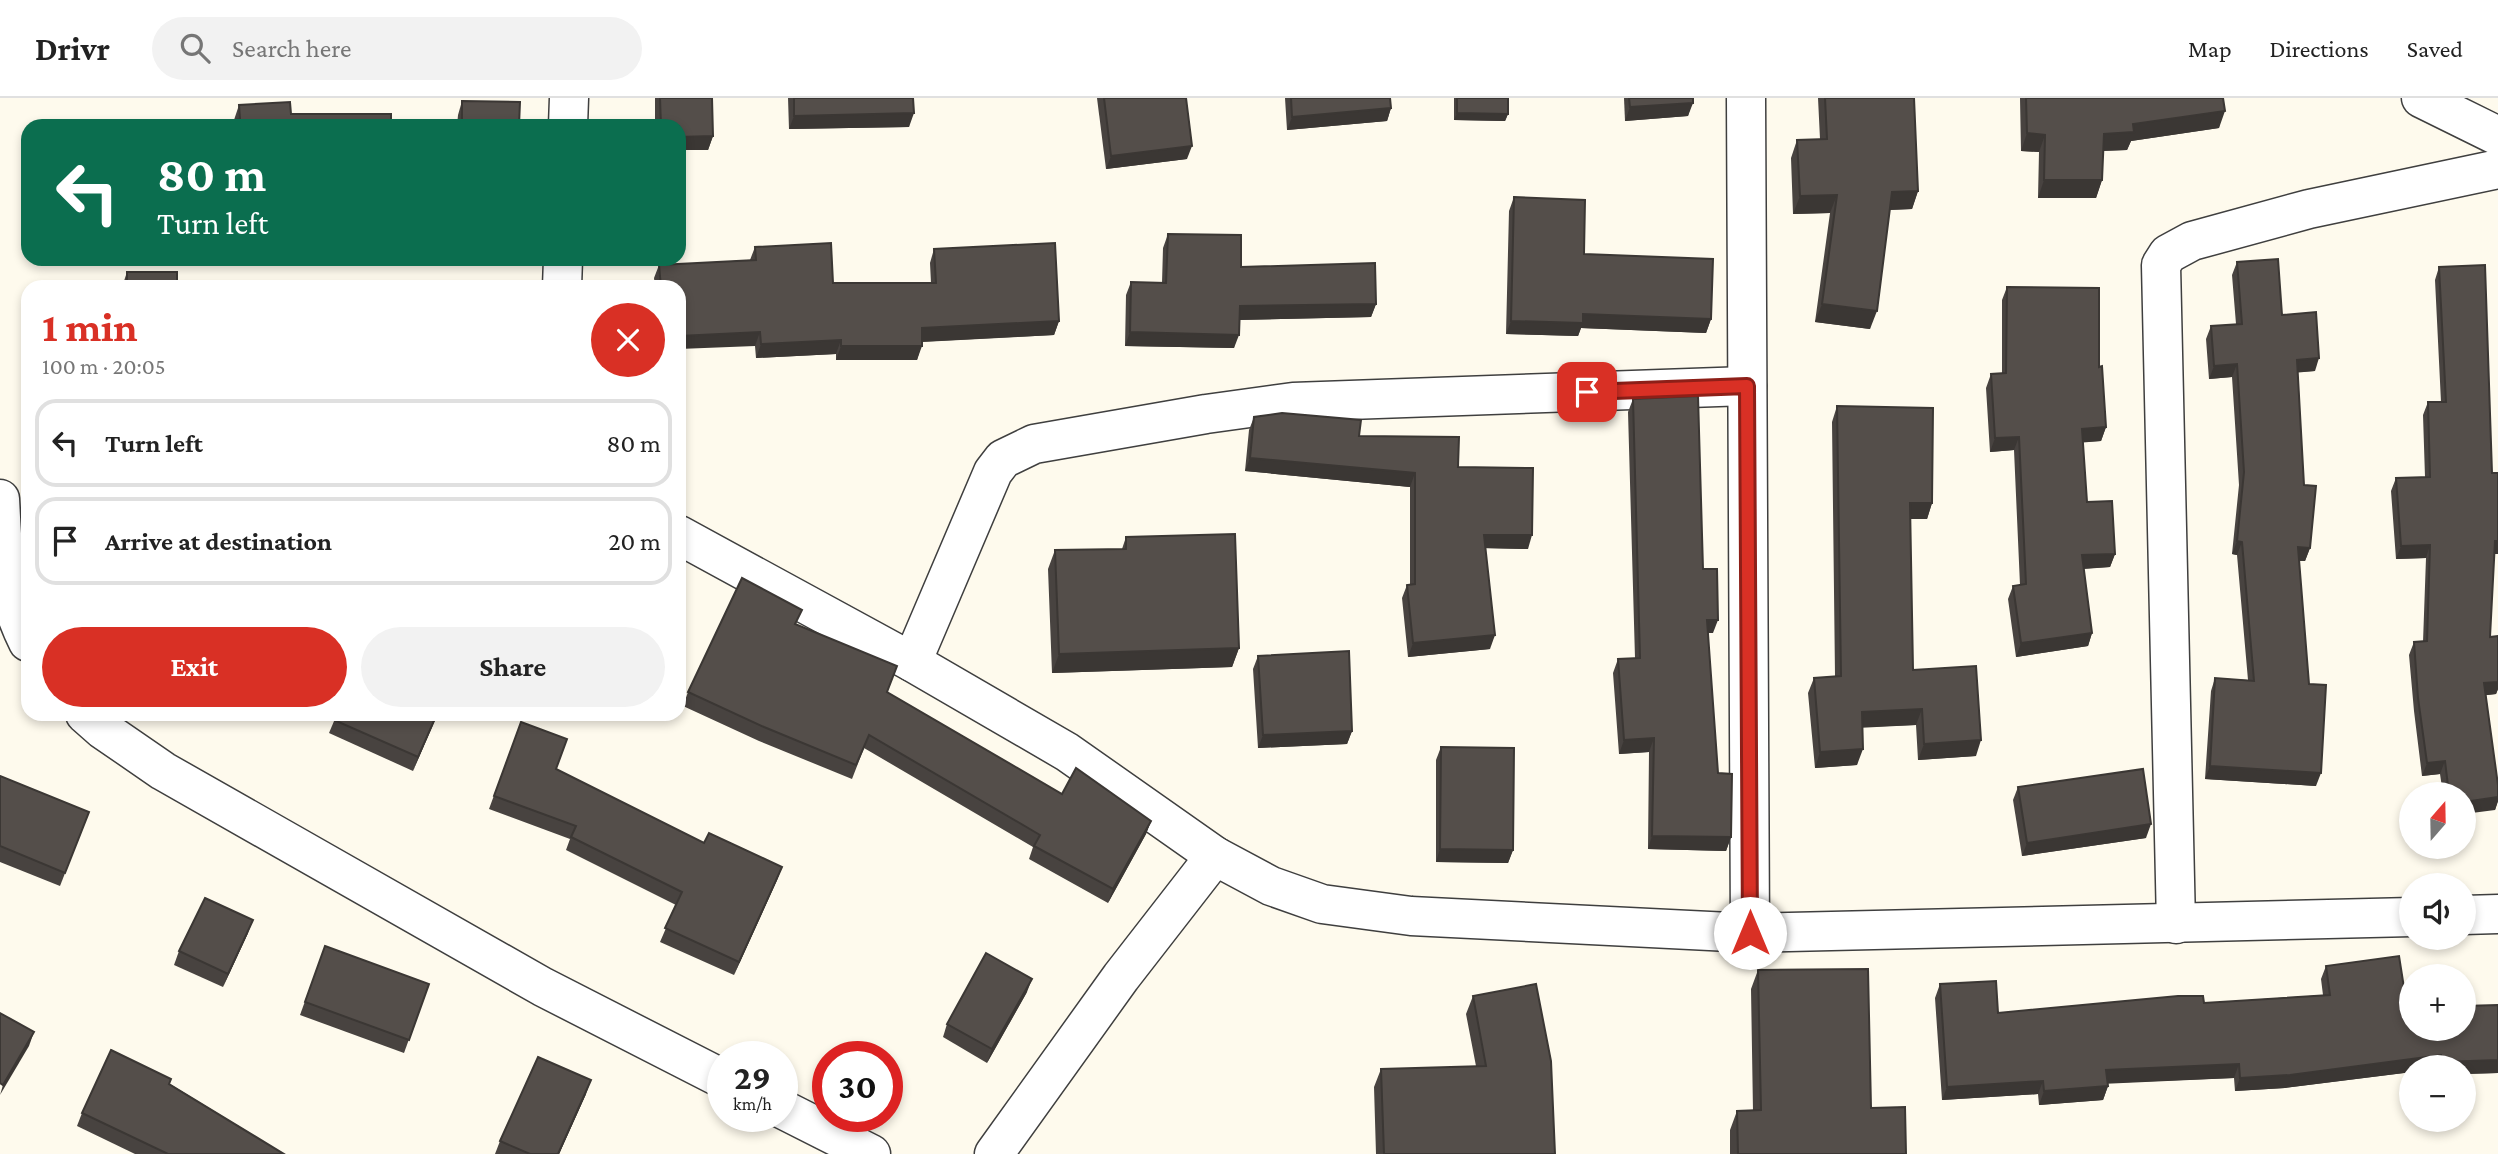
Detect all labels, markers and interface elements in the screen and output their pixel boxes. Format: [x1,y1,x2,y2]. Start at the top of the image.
search box [152,17,642,80]
icon: search [176,29,214,67]
text: Drivr [35,30,110,67]
text: Search here [232,34,351,63]
text: Map [2188,35,2232,62]
text: Directions [2270,35,2369,62]
text: Saved [2407,35,2463,62]
icon: left [42,147,133,238]
text: 80 m [157,147,266,202]
text: Turn left [157,205,268,241]
text: 1 min [42,303,138,350]
button: close [591,303,665,377]
text: 100 m · 20:05 [42,353,166,379]
pin [1557,362,1617,422]
icon: arrive [1568,373,1606,411]
icon: left [46,424,84,462]
text: Turn left [105,429,203,458]
text: 80 m [607,429,661,458]
icon: arrive [46,522,84,560]
text: Arrive at destination [105,527,332,556]
text: 20 m [608,527,661,556]
button: Exit [42,627,347,707]
button: Share [361,627,665,707]
north arrow [2399,782,2476,859]
map controls [2399,782,2476,1132]
button: sound [2399,873,2476,950]
position arrow [1713,896,1787,970]
button: + [2399,964,2476,1041]
speed limit sign: 30 [812,1041,903,1132]
button: − [2399,1055,2476,1132]
text: 29 [734,1058,771,1097]
text: km/h [733,1094,772,1114]

